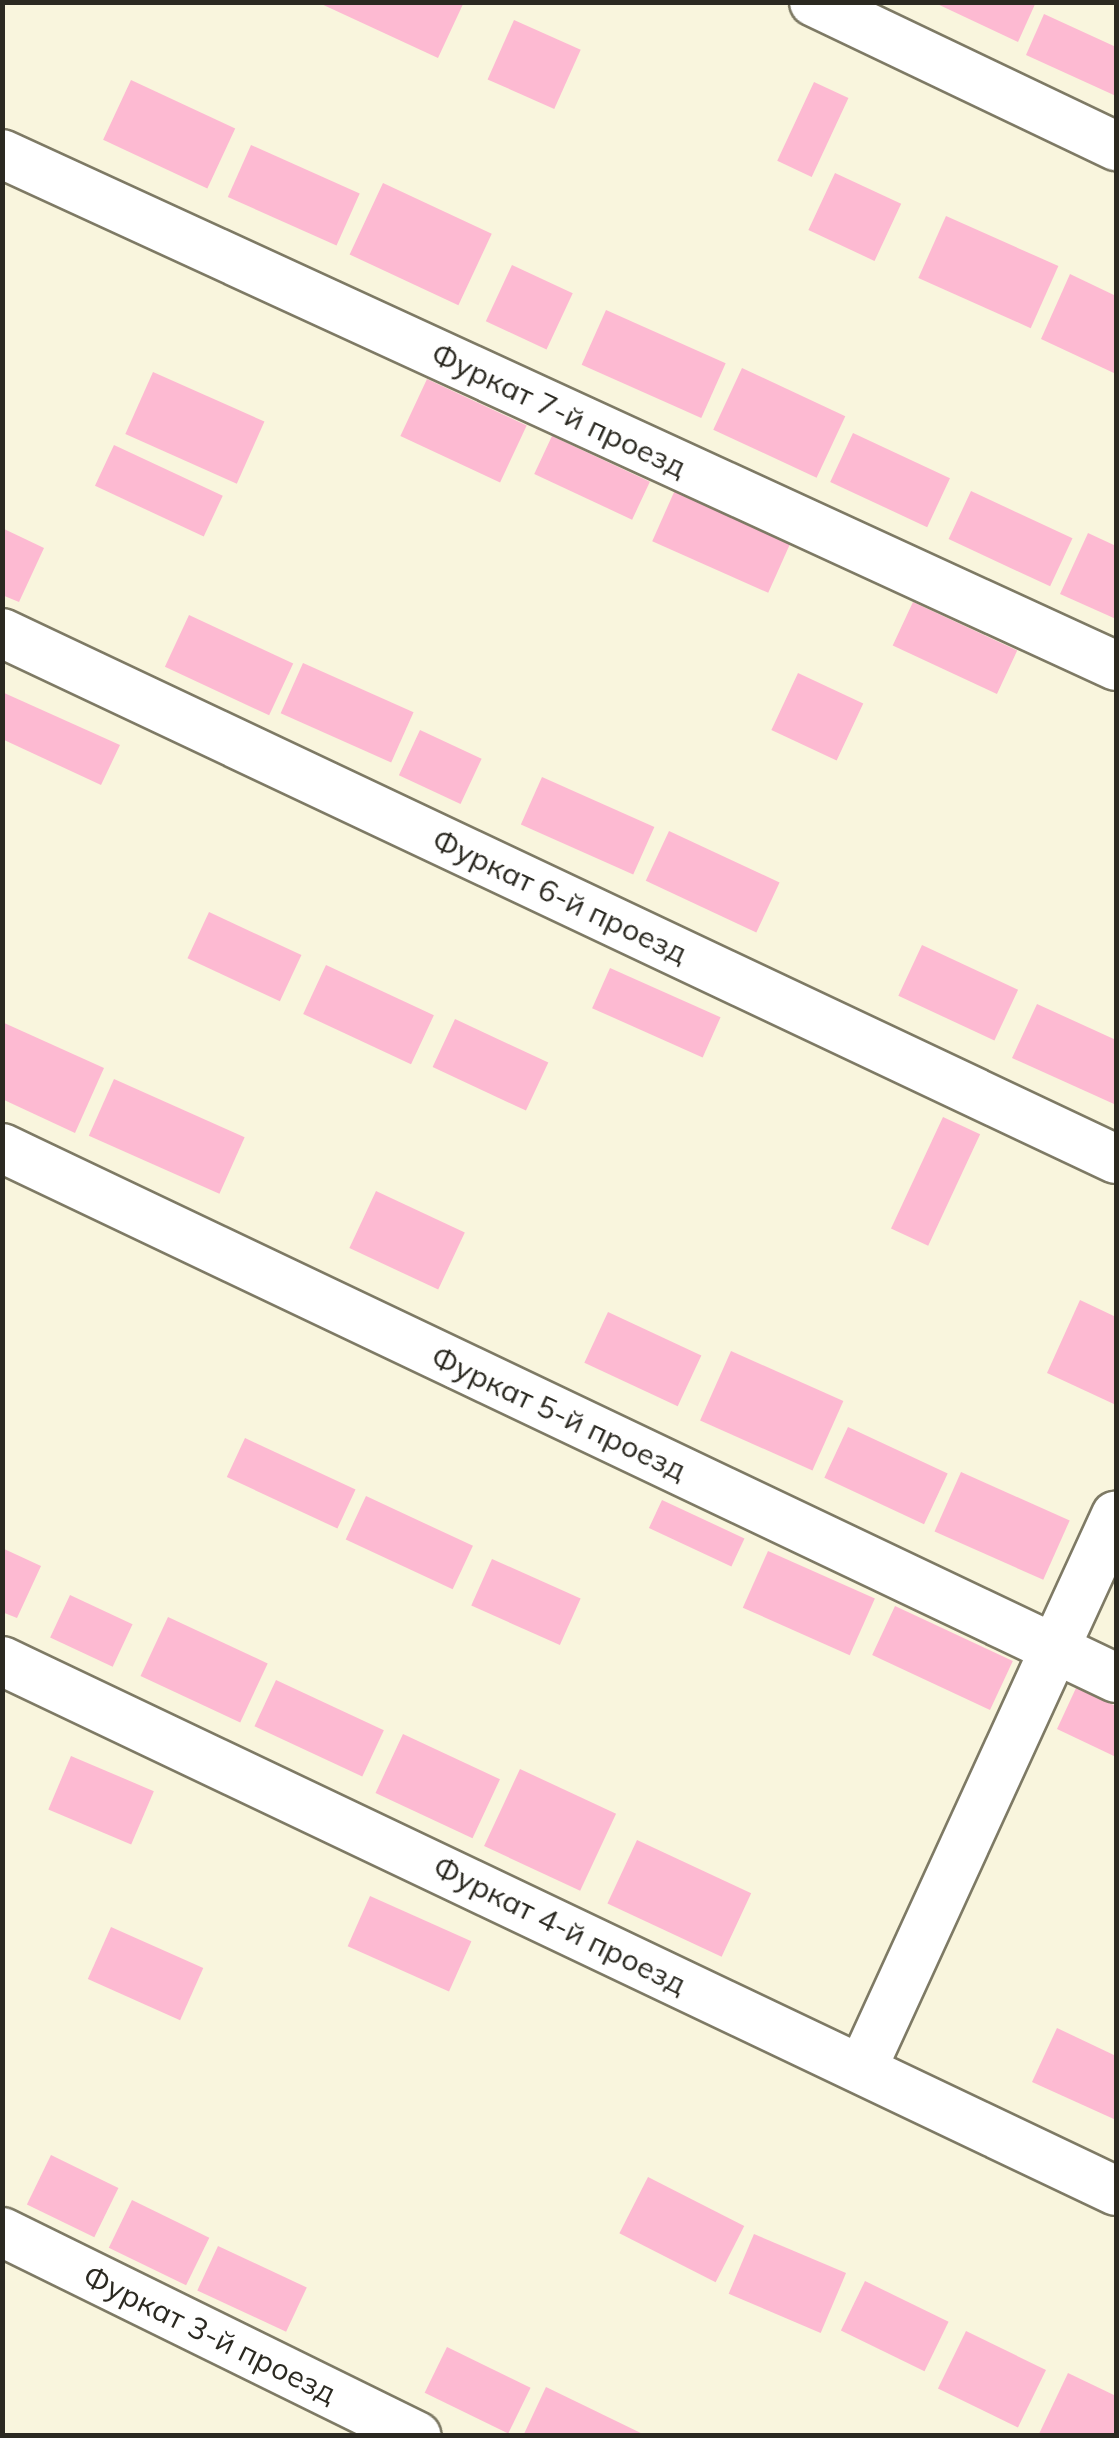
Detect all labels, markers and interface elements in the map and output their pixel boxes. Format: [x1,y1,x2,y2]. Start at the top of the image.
street label: Фуркат 7-й проезд [426,335,692,485]
street label: Фуркат 6-й проезд [427,821,693,971]
street label: Фуркат 5-й проезд [426,1338,692,1488]
street label: Фуркат 4-й проезд [428,1848,692,2002]
street label: Фуркат 3-й проезд [78,2257,342,2411]

